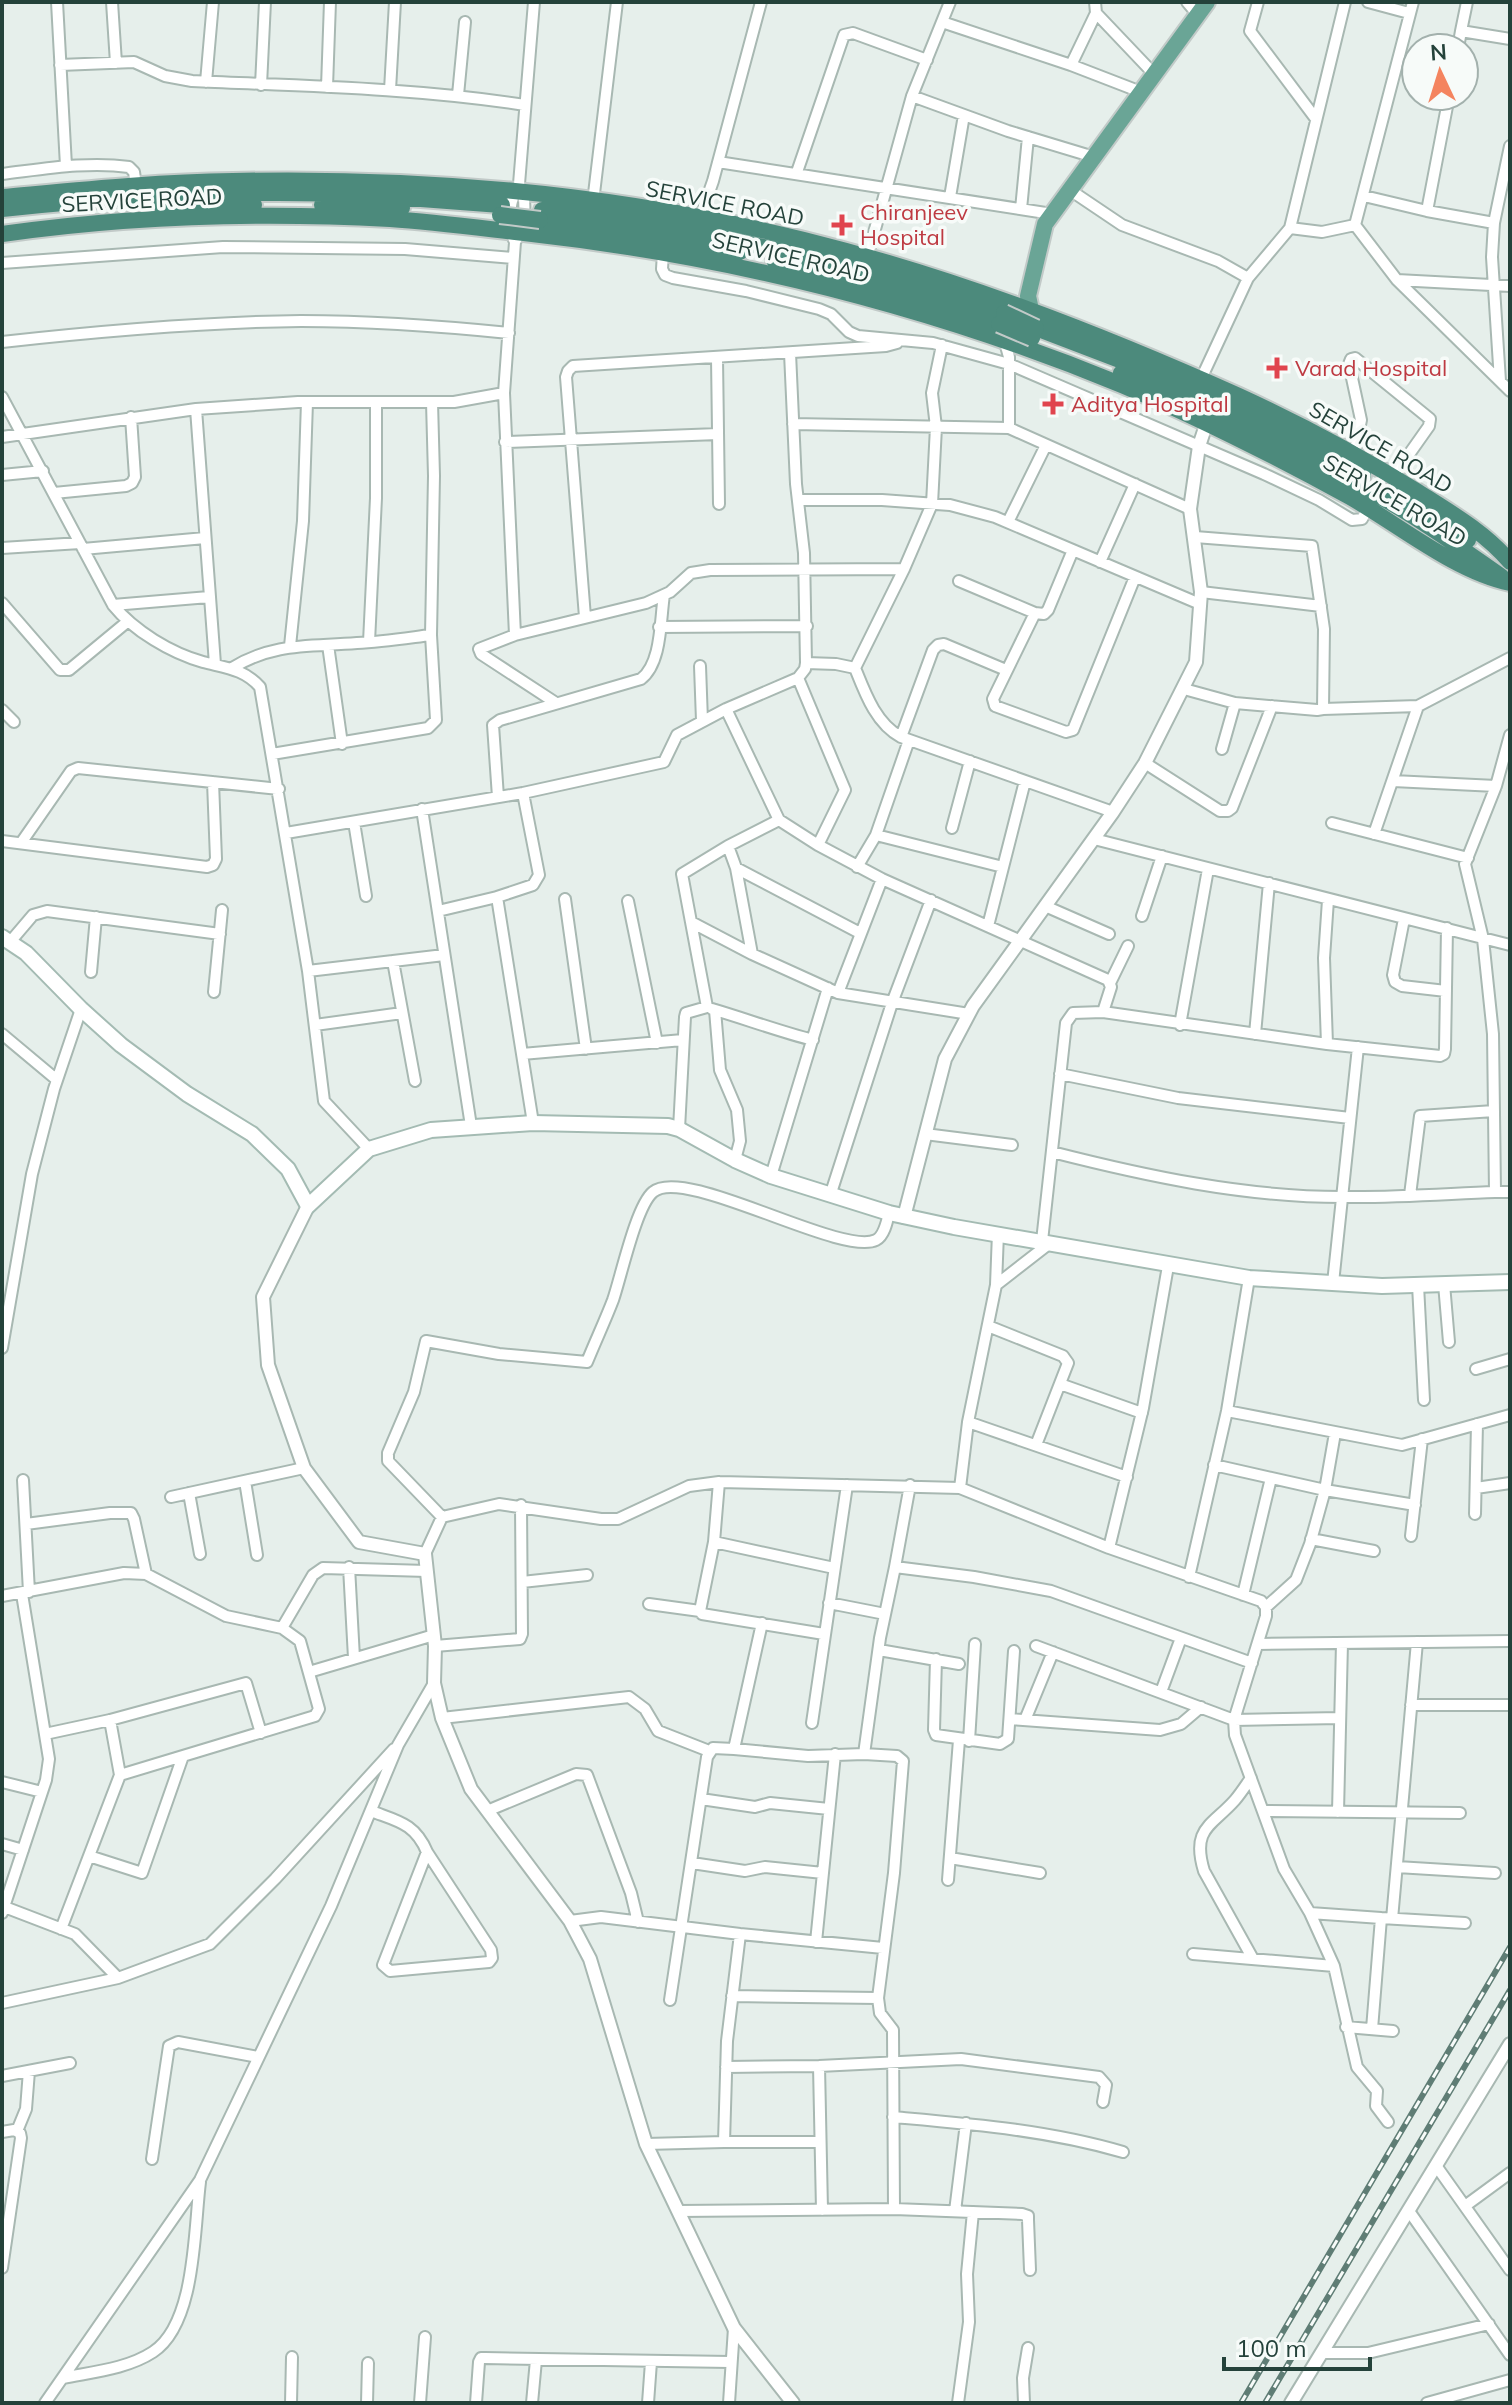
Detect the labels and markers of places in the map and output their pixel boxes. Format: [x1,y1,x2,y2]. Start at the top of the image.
place label: Chiranjeev Hospital [860,198,968,251]
marker: Chiranjeev Hospital [831,214,853,236]
place label: Varad Hospital [1295,354,1447,382]
marker: Varad Hospital [1266,357,1288,379]
place label: Aditya Hospital [1071,390,1229,418]
marker: Aditya Hospital [1042,393,1064,415]

